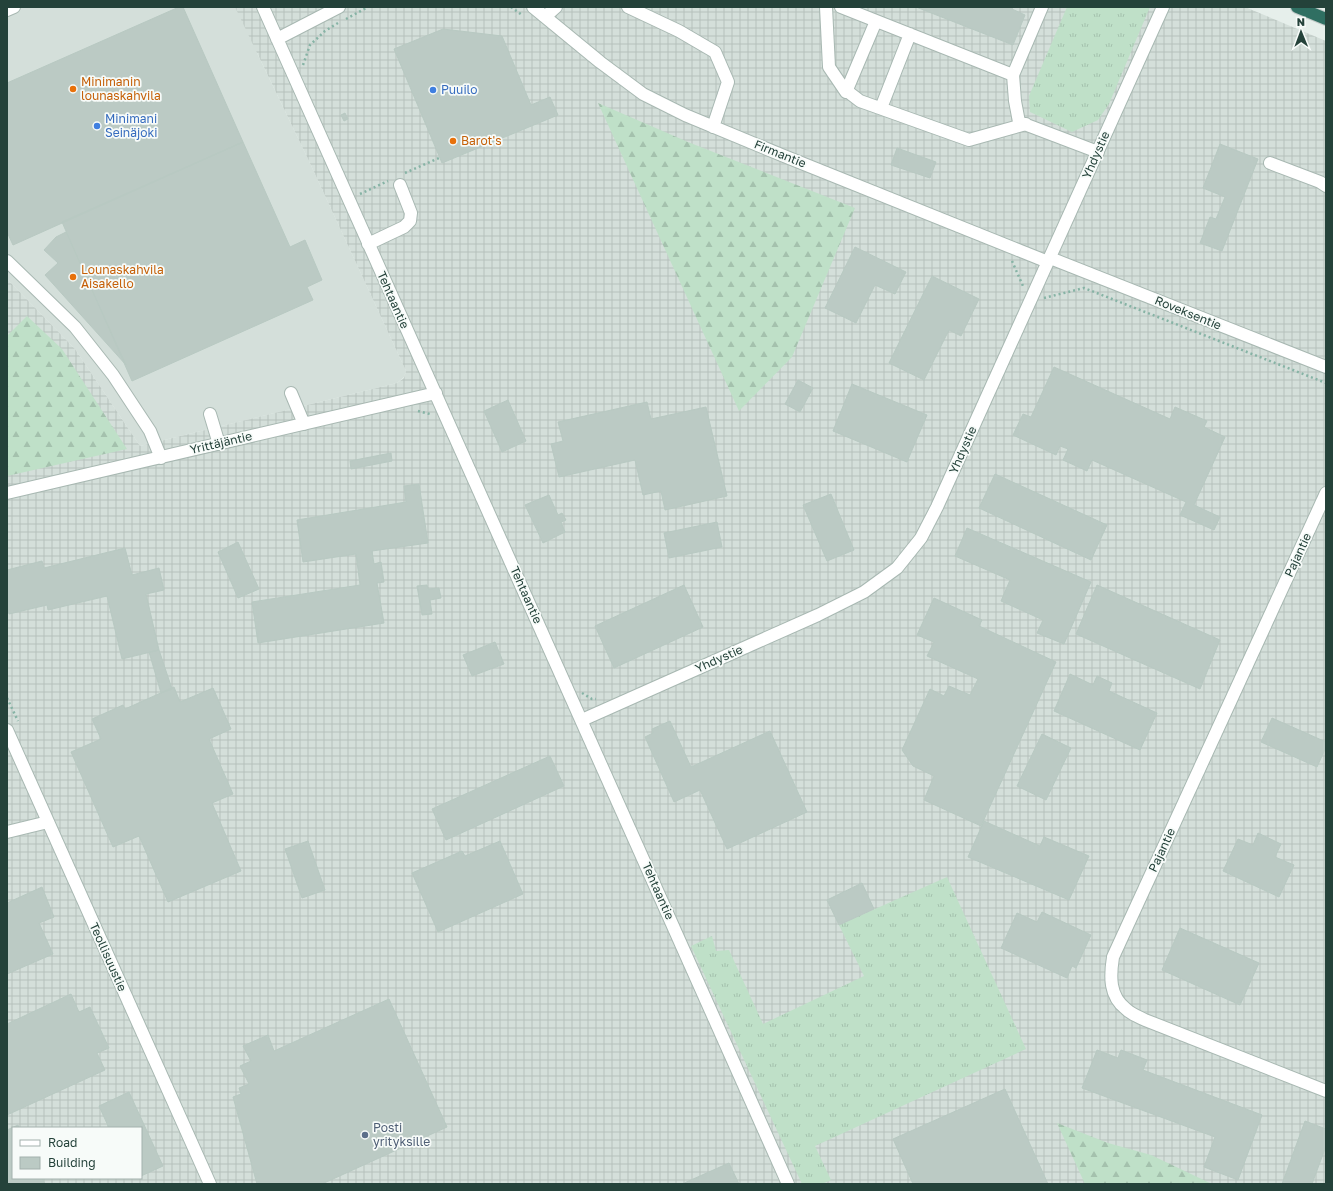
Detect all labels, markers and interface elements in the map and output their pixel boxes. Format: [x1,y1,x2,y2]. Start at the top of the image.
north arrow [1281,12,1321,52]
text: N [1297,15,1305,28]
place label: Minimanin lounaskahvila [81,74,161,103]
place label: Puuilo [441,82,478,97]
marker: Minimanin lounaskahvila [68,84,78,94]
marker: Puuilo [428,85,438,95]
place label: Minimani Seinäjoki [105,111,157,140]
marker: Minimani Seinäjoki [92,121,102,131]
street label: Yhdystie [1078,129,1113,181]
place label: Barot's [461,133,502,148]
marker: Barot's [448,136,458,146]
street label: Firmantie [752,136,808,171]
place label: Lounaskahvila Aisakello [81,262,164,291]
street label: Tehtaantie [374,269,413,331]
marker: Lounaskahvila Aisakello [68,272,78,282]
street label: Roveksentie [1153,292,1224,333]
street label: Yhdystie [945,424,980,476]
street label: Yrittäjäntie [188,428,253,457]
street label: Pajantie [1281,530,1314,579]
street label: Tehtaantie [507,564,546,626]
street label: Yhdystie [693,641,745,676]
street label: Pajantie [1145,825,1178,874]
street label: Tehtaantie [639,860,678,922]
street label: Teollisuustie [87,920,130,994]
place label: Posti yrityksille [373,1120,430,1149]
legend [12,1127,142,1179]
marker: Posti yrityksille [360,1130,370,1140]
text: Road [48,1135,77,1150]
text: Building [48,1155,96,1170]

